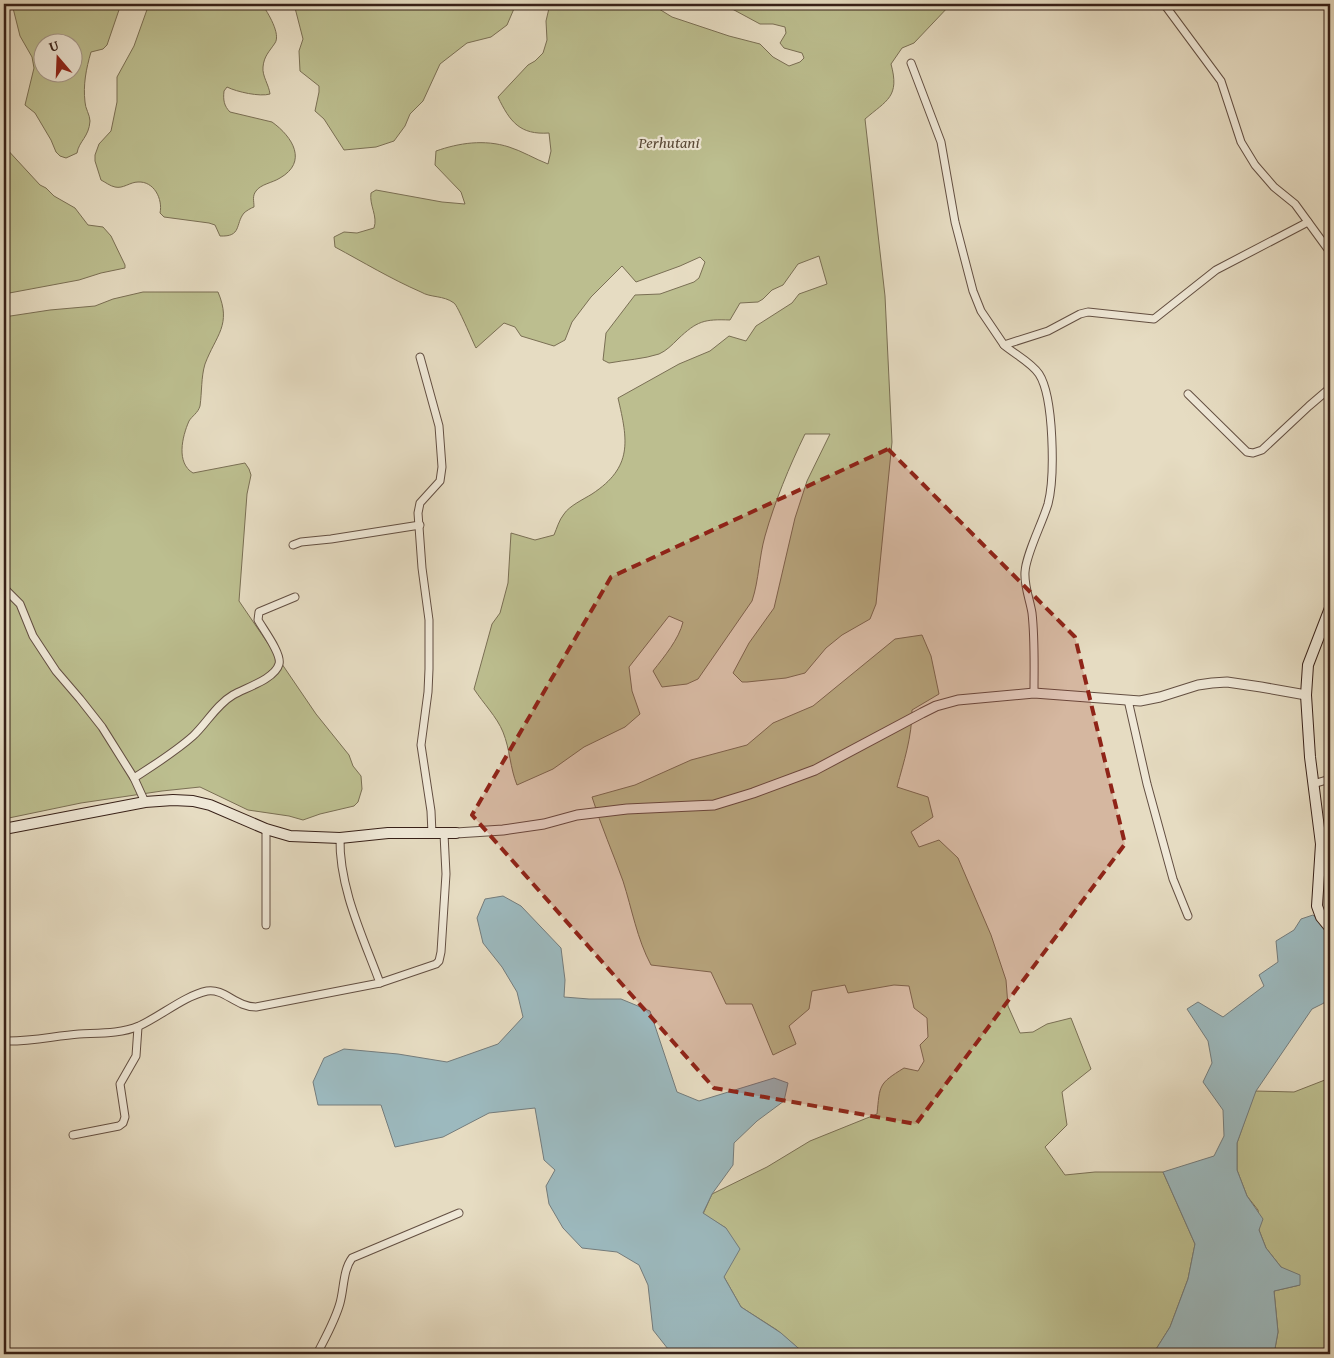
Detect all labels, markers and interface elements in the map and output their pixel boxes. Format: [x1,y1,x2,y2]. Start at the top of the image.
north arrow [32,32,82,82]
text: U [46,35,62,57]
park label: Perhutani [637,130,700,154]

